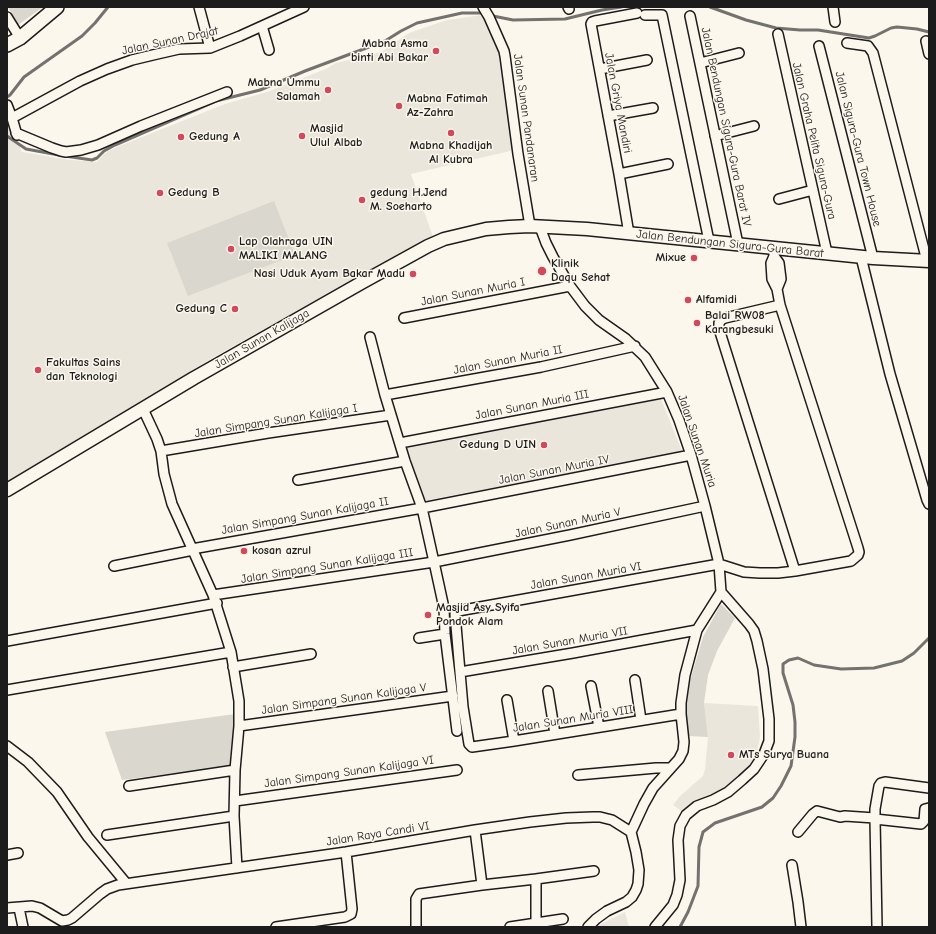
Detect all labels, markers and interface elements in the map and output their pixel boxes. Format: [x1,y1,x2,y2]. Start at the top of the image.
street label: Jalan Sunan Drajat [121,24,219,58]
street label: Jalan Bendungan Sigura-Gura Barat IV [698,26,754,228]
place label: Mabna Asma binti Abi Bakar [351,37,428,65]
marker: Mabna Asma binti Abi Bakar [431,46,441,56]
street label: Jalan Griya Mandiri [601,52,635,154]
street label: Jalan Sunan Pandanaran [510,53,542,183]
street label: Jalan Graha Pelita Sigura-Gura [789,61,839,221]
street label: Jalan Sigura-Gura Town House [832,70,884,228]
place label: Mabna Ummu Salamah [248,76,320,104]
marker: Mabna Ummu Salamah [323,85,333,95]
place label: Mabna Fatimah Az-Zahra [407,92,488,120]
marker: Mabna Fatimah Az-Zahra [394,101,404,111]
place label: Masjid Ulul Albab [310,122,362,150]
marker: Mabna Khadijah Al Kubra [446,128,456,138]
place label: Gedung A [189,130,240,144]
marker: Masjid Ulul Albab [297,131,307,141]
marker: Gedung A [176,132,186,142]
place label: Mabna Khadijah Al Kubra [410,139,492,167]
place label: Gedung B [168,186,220,200]
place label: gedung H.Jend M. Soeharto [370,186,447,214]
marker: Gedung B [155,188,165,198]
marker: gedung H.Jend M. Soeharto [357,195,367,205]
street label: Jalan Bendungan Sigura-Gura Barat [636,227,824,261]
place label: Lap Olahraga UIN MALIKI MALANG [239,235,333,263]
marker: Lap Olahraga UIN MALIKI MALANG [226,244,236,254]
place label: Mixue [655,251,686,265]
marker: Mixue [689,253,699,263]
place label: Klinik Daqu Sehat [551,257,610,285]
marker: Klinik Daqu Sehat [536,265,548,277]
place label: Nasi Uduk Ayam Bakar Madu [254,267,405,281]
marker: Nasi Uduk Ayam Bakar Madu [408,269,418,279]
street label: Jalan Sunan Muria I [420,275,526,309]
place label: Alfamidi [696,293,737,307]
marker: Alfamidi [683,295,693,305]
place label: Gedung C [176,302,227,316]
marker: Gedung C [230,304,240,314]
street label: Jalan Sunan Kalijaga [212,306,312,372]
place label: Balai RW08 Karangbesuki [705,309,774,337]
marker: Balai RW08 Karangbesuki [692,318,702,328]
street label: Jalan Sunan Muria II [452,342,564,378]
place label: Fakultas Sains dan Teknologi [46,356,120,384]
marker: Fakultas Sains dan Teknologi [33,365,43,375]
street label: Jalan Sunan Muria III [474,387,590,423]
street label: Jalan Sunan Muria [674,393,720,489]
street label: Jalan Simpang Sunan Kalijaga I [194,401,358,441]
place label: Gedung D UIN [459,438,536,452]
marker: Gedung D UIN [539,440,549,450]
street label: Jalan Sunan Muria IV [497,452,611,488]
street label: Jalan Simpang Sunan Kalijaga II [220,494,390,538]
street label: Jalan Sunan Muria V [514,505,622,541]
place label: kosan azrul [252,544,311,558]
street label: Jalan Simpang Sunan Kalijaga III [240,545,414,587]
marker: kosan azrul [239,546,249,556]
street label: Jalan Sunan Muria VI [529,559,643,593]
place label: Masjid Asy Syifa Pondok Alam [436,601,520,629]
marker: Masjid Asy Syifa Pondok Alam [423,610,433,620]
street label: Jalan Sunan Muria VII [511,624,629,658]
street label: Jalan Simpang Sunan Kalijaga V [261,680,427,718]
street label: Jalan Sunan Muria VIII [512,702,634,736]
place label: MTs Surya Buana [739,748,829,762]
marker: MTs Surya Buana [726,750,736,760]
street label: Jalan Simpang Sunan Kalijaga VI [263,753,435,791]
street label: Jalan Raya Candi VI [325,819,431,849]

